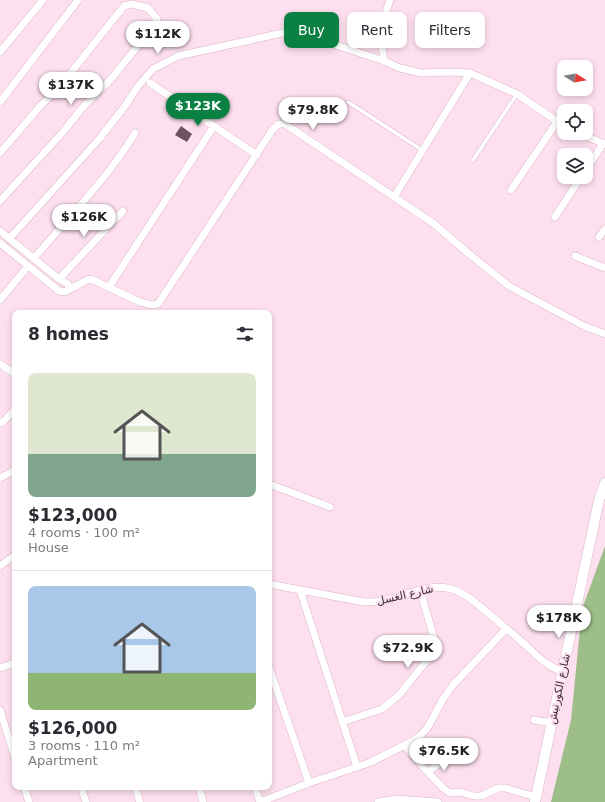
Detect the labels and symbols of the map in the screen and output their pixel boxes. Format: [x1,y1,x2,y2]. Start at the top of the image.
pin: $112K [130,21,186,55]
north arrow [557,60,593,96]
pin: $137K [43,72,99,106]
pin: $123K [170,93,226,127]
pin: $79.8K [280,97,346,131]
pin: $126K [56,204,112,238]
street label: شارع الغسل [375,582,435,608]
pin: $178K [531,605,587,639]
pin: $72.9K [375,635,441,669]
street label: شارع الكورنيش [545,653,573,725]
pin: $76.5K [411,738,477,772]

